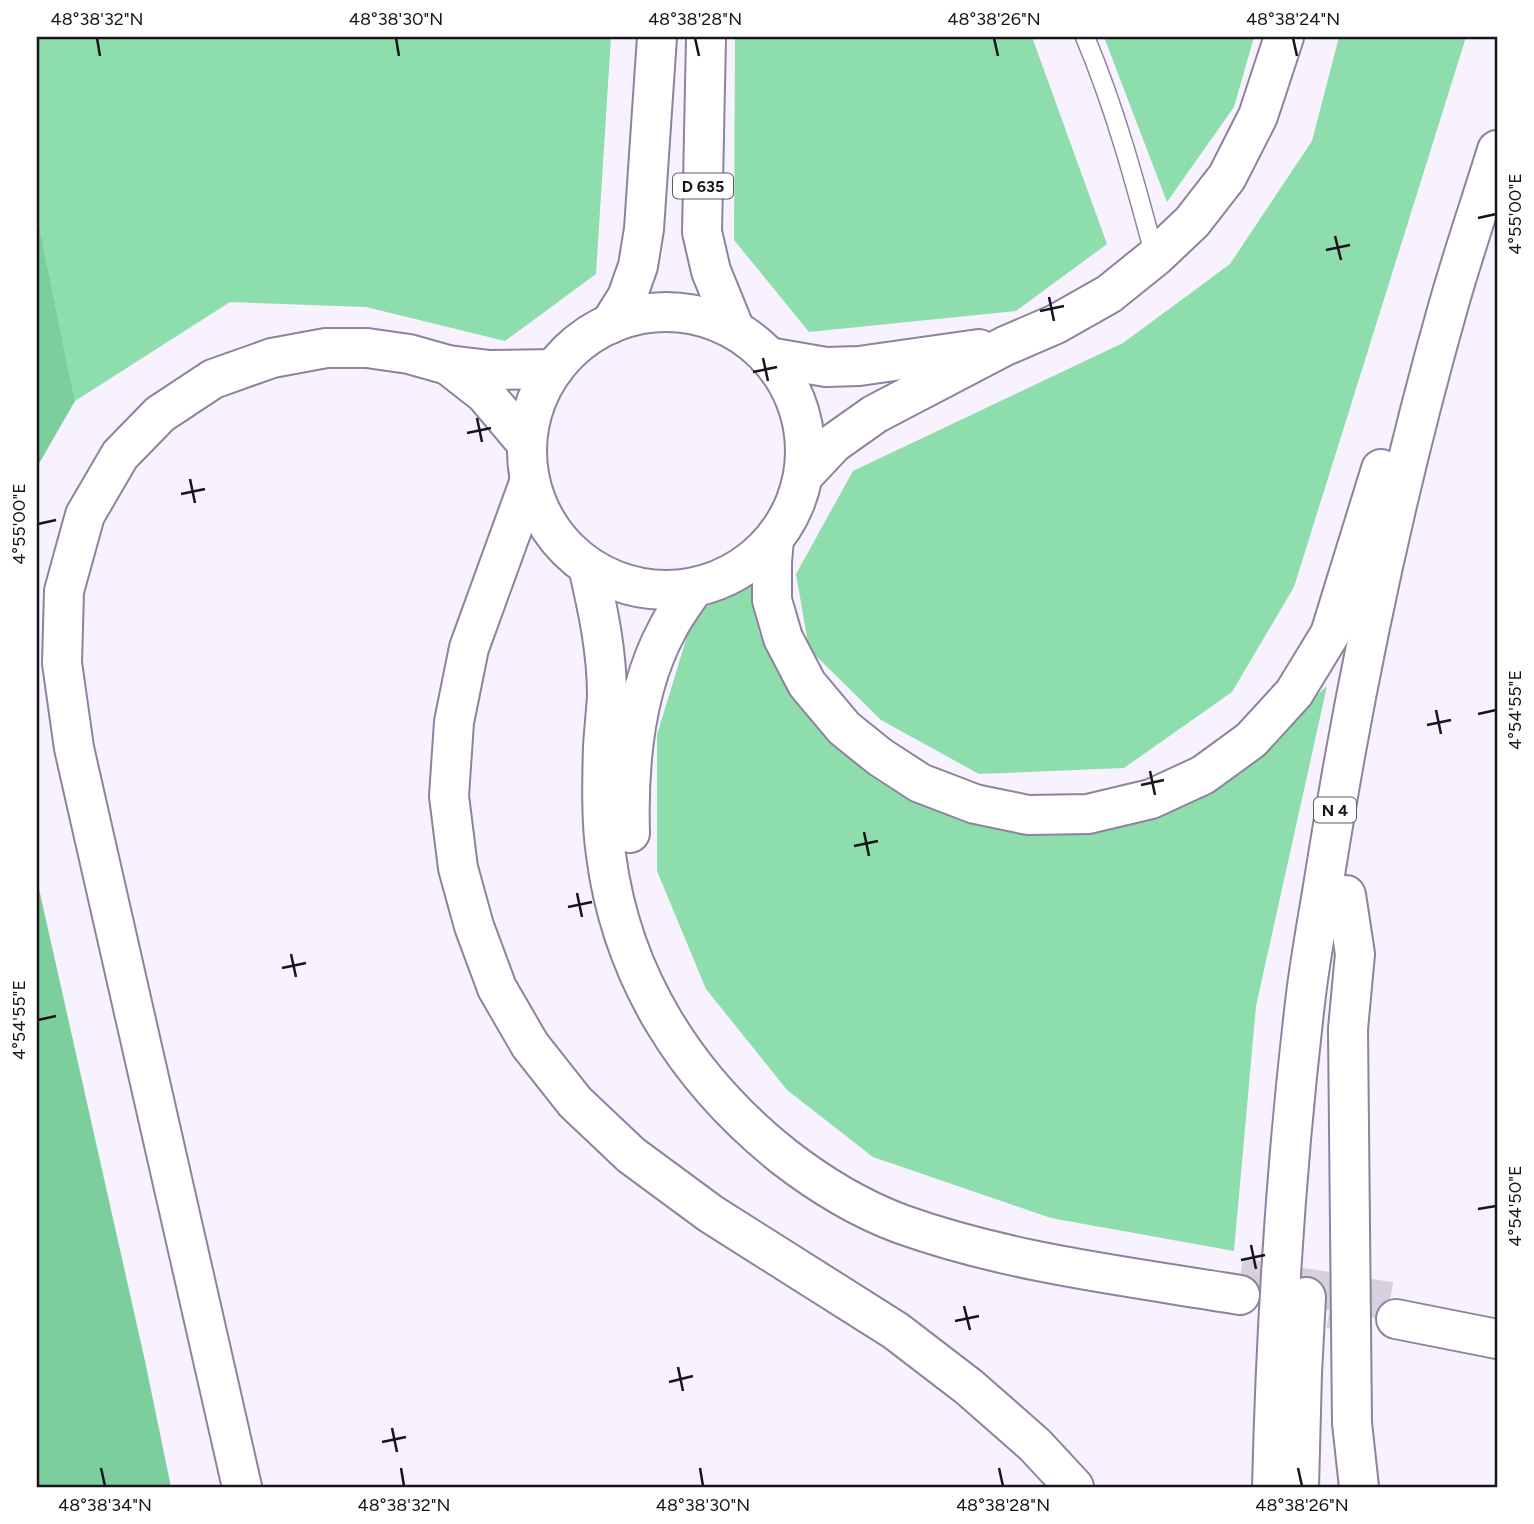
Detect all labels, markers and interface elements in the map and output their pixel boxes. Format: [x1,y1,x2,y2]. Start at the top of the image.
text: 48°38'32"N [51,8,143,30]
text: 48°38'30"N [349,8,443,30]
text: 48°38'28"N [648,8,742,30]
text: 48°38'26"N [947,8,1041,30]
text: 48°38'24"N [1246,8,1340,30]
text: 4°55'00"E [1504,173,1526,255]
road number: D 635 [673,174,733,198]
text: 4°55'00"E [8,483,30,565]
text: 4°54'55"E [1504,670,1526,750]
road number: N 4 [1314,797,1356,822]
text: 4°54'55"E [8,980,30,1060]
text: 4°54'50"E [1504,1165,1526,1247]
text: 48°38'34"N [58,1494,152,1516]
text: 48°38'32"N [358,1494,450,1516]
text: 48°38'30"N [656,1494,750,1516]
text: 48°38'28"N [956,1494,1050,1516]
text: 48°38'26"N [1255,1494,1349,1516]

